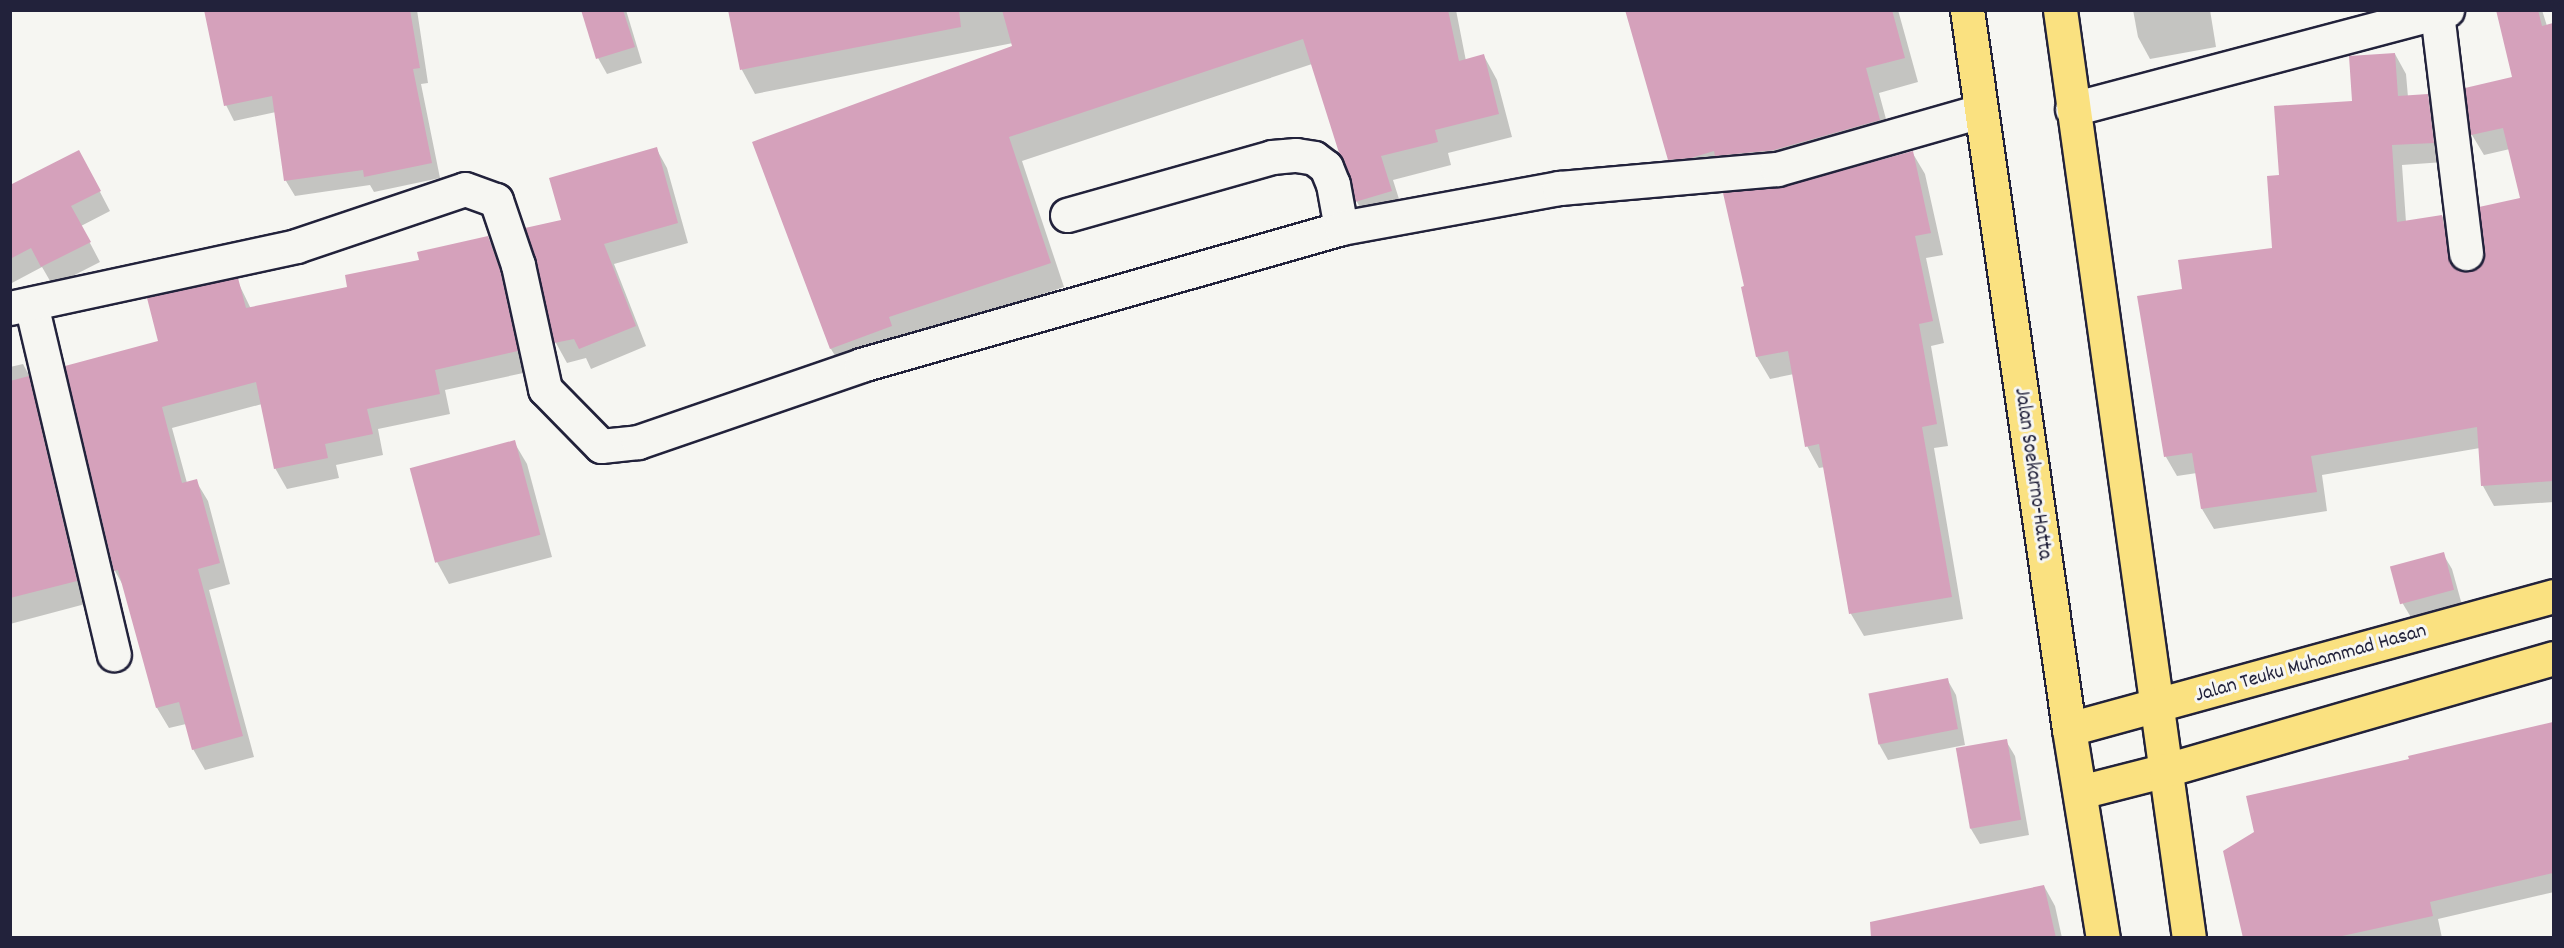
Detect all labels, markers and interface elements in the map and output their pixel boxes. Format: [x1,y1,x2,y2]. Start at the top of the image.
street label: Jalan Soekarno-Hatta [2007,387,2057,561]
street label: Jalan Teuku Muhammad Hasan [2193,619,2429,709]

